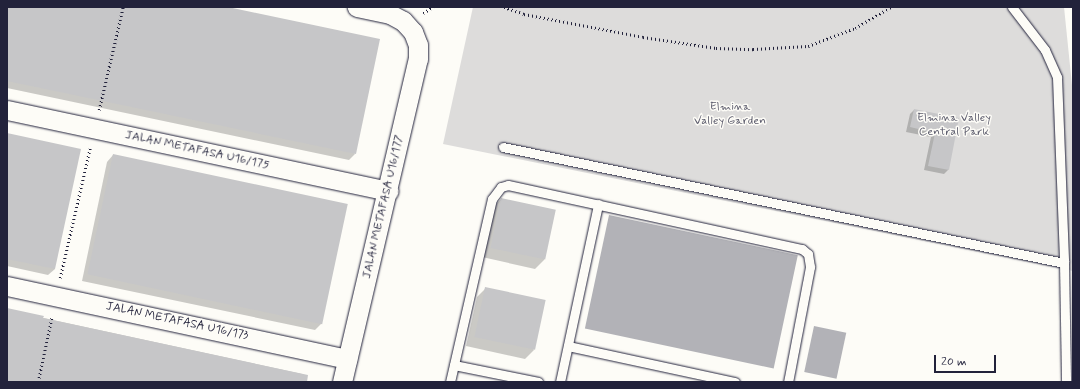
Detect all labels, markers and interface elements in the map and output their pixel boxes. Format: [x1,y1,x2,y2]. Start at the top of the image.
park label: Elmina Valley Garden [695,101,765,129]
park label: Elmina Valley Central Park [917,112,991,140]
street label: JALAN METAFASA U16/175 [124,129,270,173]
street label: JALAN METAFASA U16/177 [360,134,408,280]
street label: JALAN METAFASA U16/173 [104,300,250,344]
scale bar [936,347,998,373]
text: 20 m [941,354,967,370]

